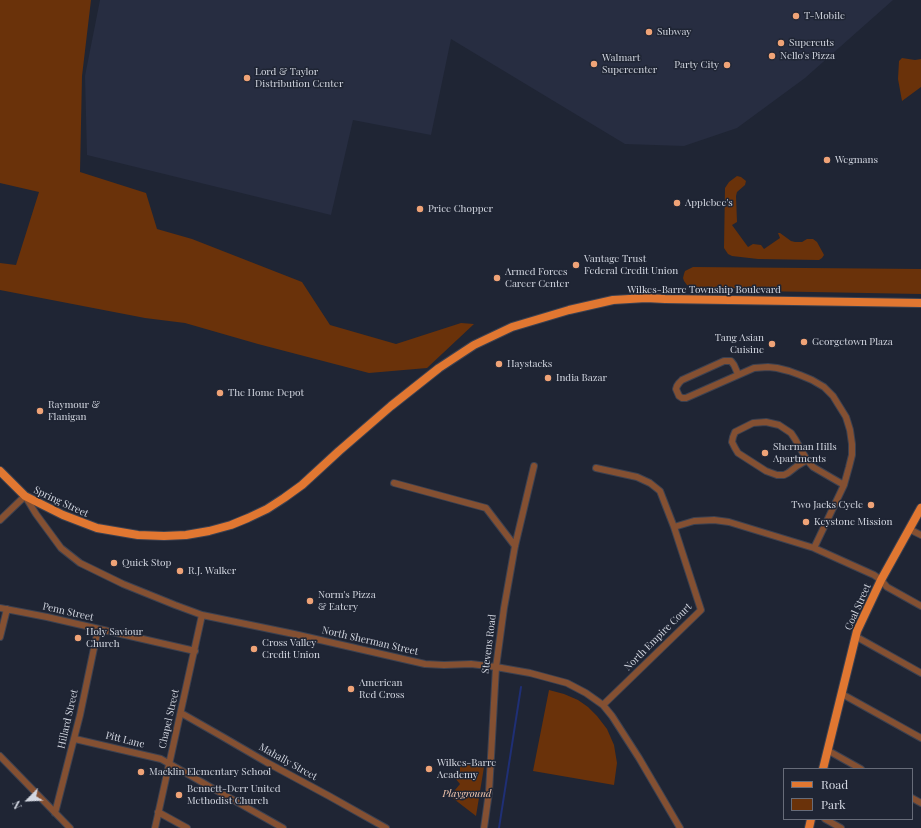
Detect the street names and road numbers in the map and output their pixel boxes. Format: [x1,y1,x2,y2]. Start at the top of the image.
street label: Wilkes-Barre Township Boulevard [627,284,781,296]
street label: Spring Street [32,484,90,520]
street label: Coal Street [842,582,874,632]
street label: Penn Street [41,600,95,624]
street label: North Empire Court [622,601,694,673]
street label: Stevens Road [479,614,499,674]
street label: North Sherman Street [321,624,419,658]
street label: Hillard Street [55,688,81,750]
street label: Chapel Street [156,688,182,750]
street label: Pitt Lane [104,729,146,751]
street label: Mahally Street [257,741,319,783]

